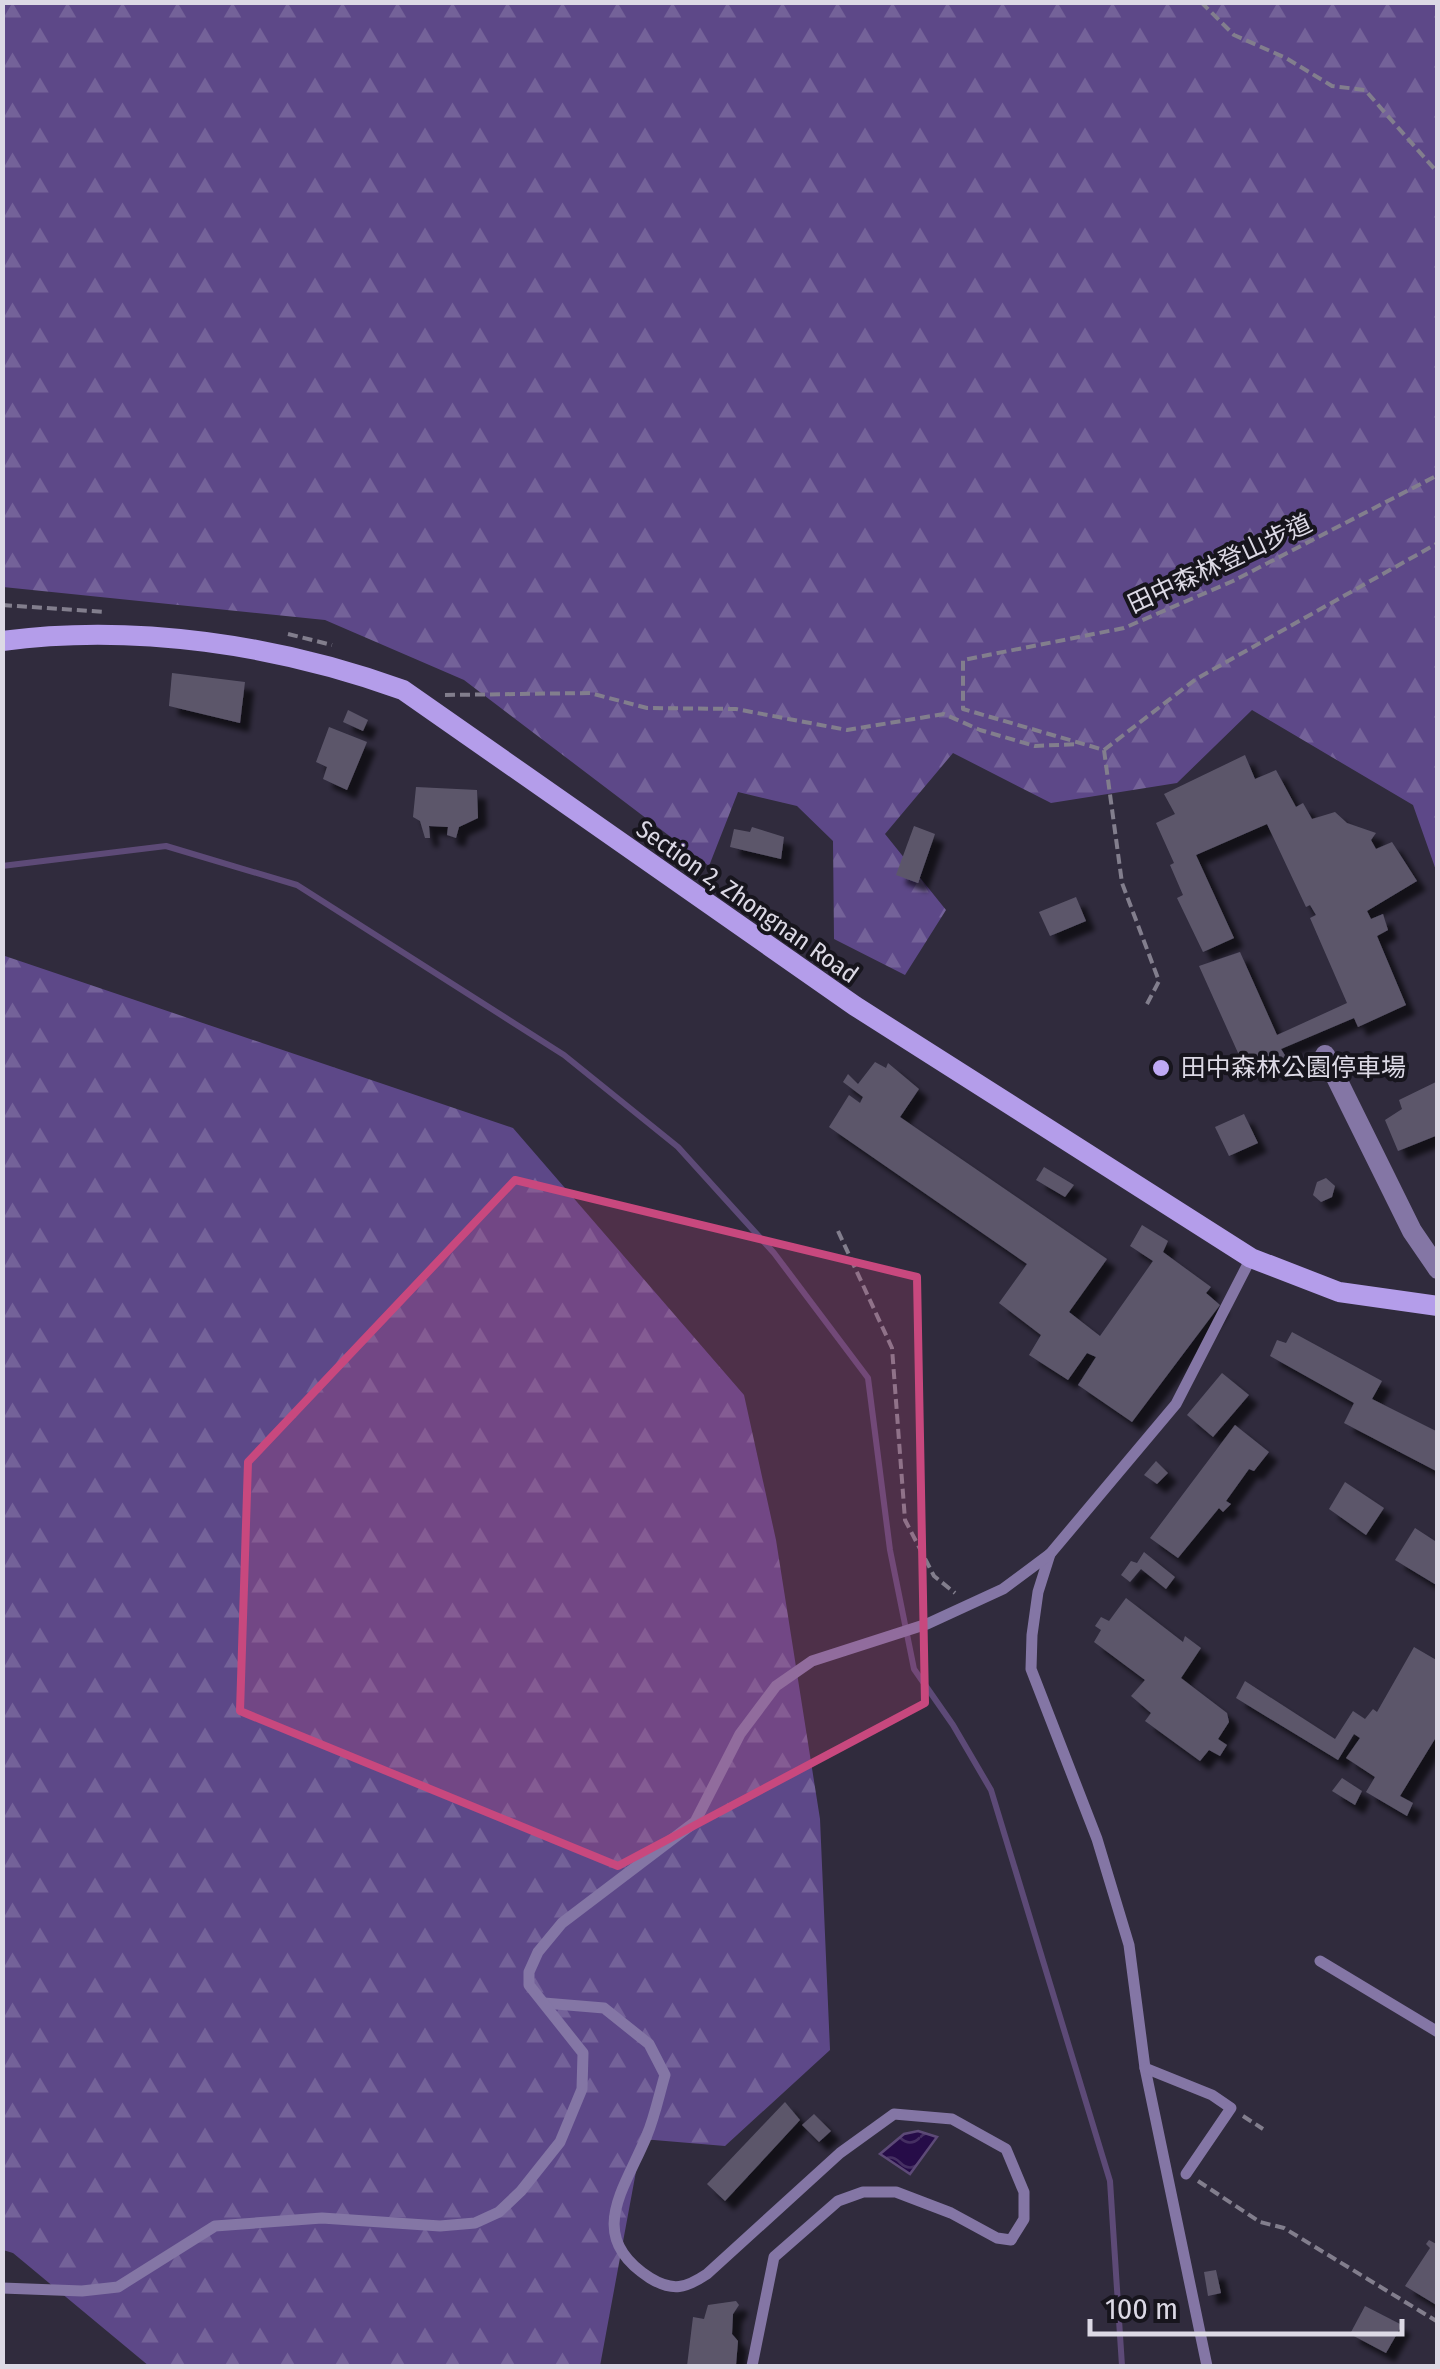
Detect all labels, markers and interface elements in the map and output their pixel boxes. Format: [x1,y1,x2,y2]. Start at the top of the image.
street label: 田中森林登山步道 [1123,508,1317,620]
street label: Section 2, Zhongnan Road [630,814,864,990]
place label: 田中森林公園停車場 [1181,1053,1406,1083]
marker: 田中森林公園停車場 [1150,1057,1172,1079]
scale bar [1090,2274,1402,2336]
text: 100 m [1105,2291,1178,2327]

